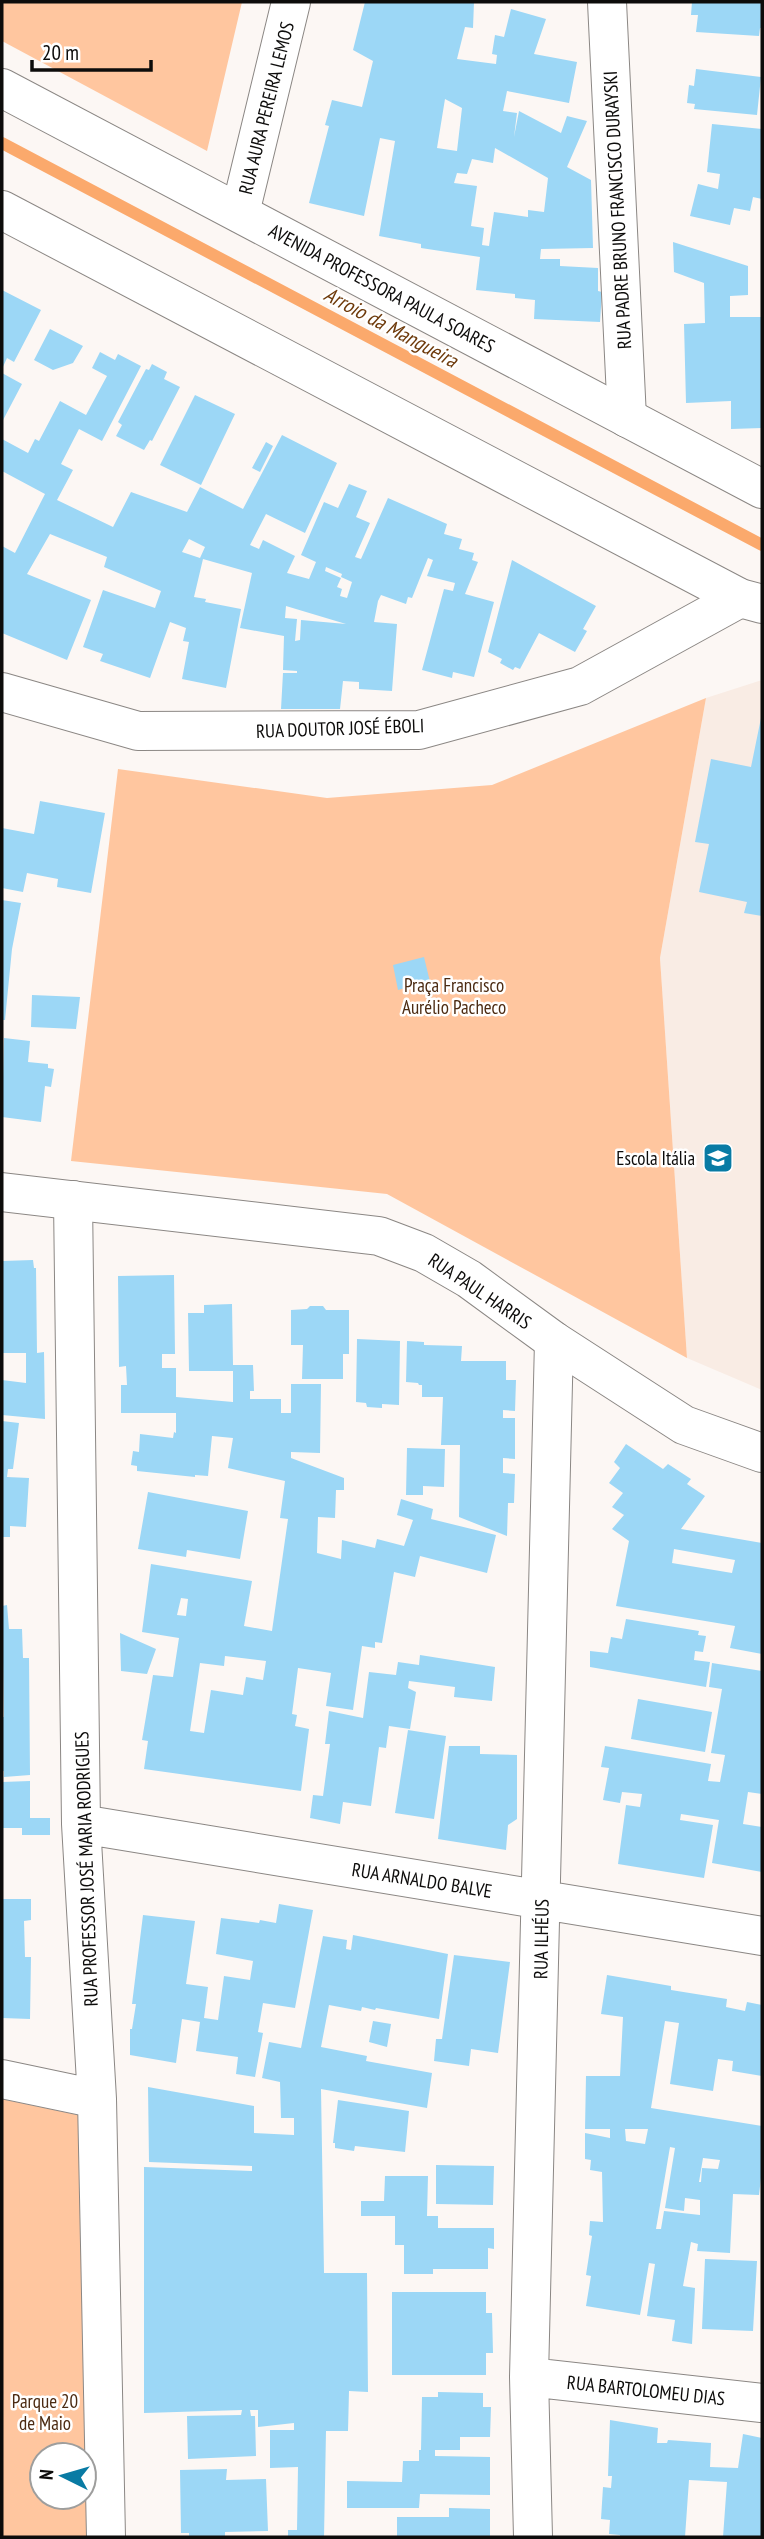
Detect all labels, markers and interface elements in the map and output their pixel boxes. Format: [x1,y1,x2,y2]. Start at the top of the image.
street label: RUA AURA PEREIRA LEMOS [233,19,299,197]
scale bar [32,28,150,72]
text: 20 m [42,39,79,66]
street label: RUA PADRE BRUNO FRANCISCO DURAYSKI [598,70,636,350]
street label: AVENIDA PROFESSORA PAULA SOARES [265,218,499,358]
water label: Arroio da Mangueira [320,281,464,374]
street label: RUA DOUTOR JOSÉ ÉBOLI [256,713,424,743]
park label: Praça Francisco Aurélio Pacheco [402,973,506,1019]
school or university icon: Escola Itália [701,1141,735,1175]
place label: Escola Itália [616,1146,695,1170]
street label: RUA PAUL HARRIS [424,1248,536,1334]
street label: RUA PROFESSOR JOSÉ MARIA RODRIGUES [69,1731,103,2007]
street label: RUA ARNALDO BALVE [350,1857,494,1903]
street label: RUA ILHÉUS [528,1899,554,1979]
street label: RUA BARTOLOMEU DIAS [566,2370,726,2410]
park label: Parque 20 de Maio [12,2389,78,2435]
north arrow [28,2441,98,2511]
text: N [34,2468,58,2481]

